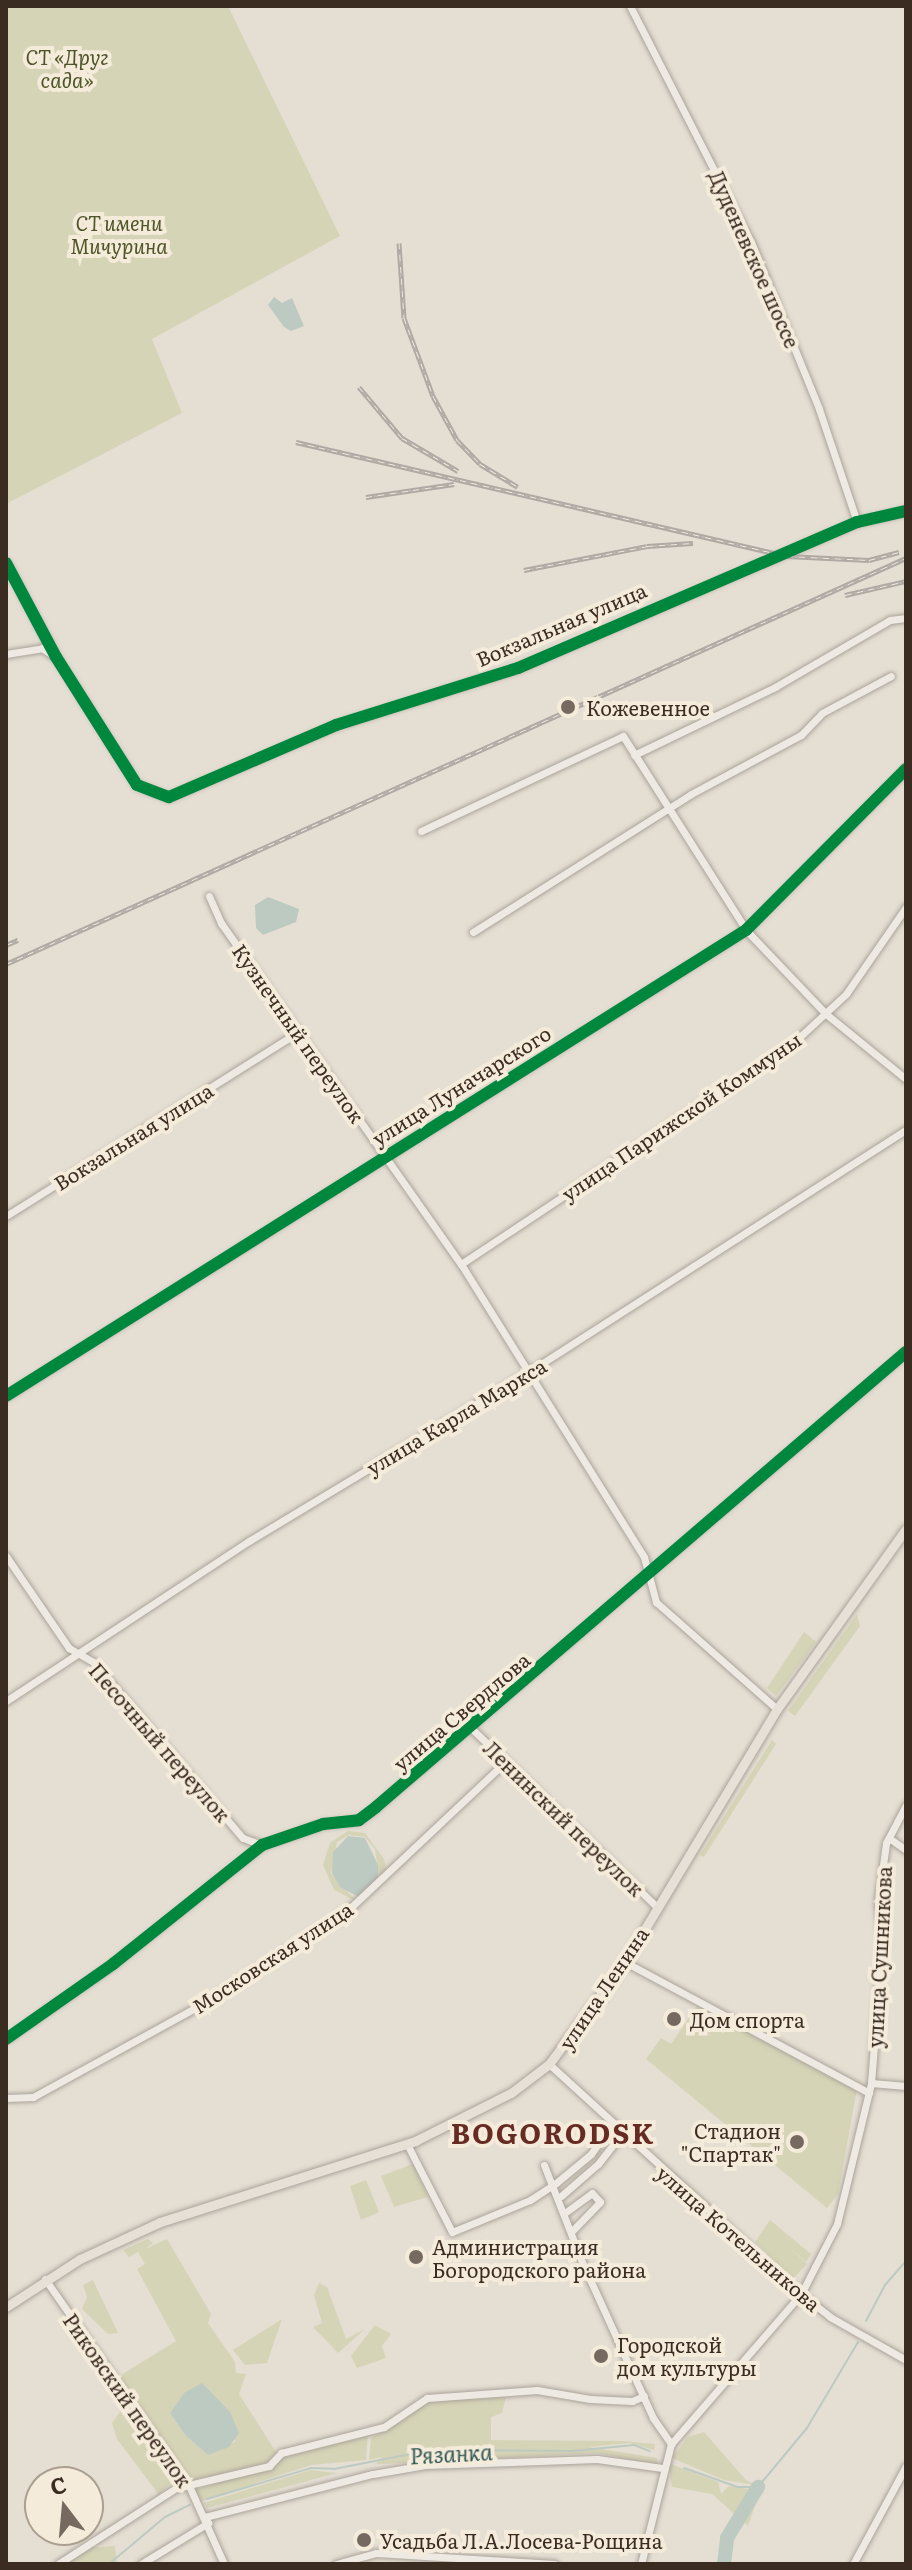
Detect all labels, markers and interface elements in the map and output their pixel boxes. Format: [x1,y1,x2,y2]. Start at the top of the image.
park label: СТ «Друг сада» [26,45,108,92]
street label: Дуденевское шоссе [705,167,805,351]
park label: СТ имени Мичурина [70,210,168,257]
street label: Вокзальная улица [472,577,650,671]
place label: Кожевенное [586,695,710,719]
marker: Кожевенное [557,696,579,718]
street label: Кузнечный переулок [228,939,370,1127]
street label: улица Луначарского [367,1020,555,1150]
street label: улица Парижской Коммуны [557,1027,805,1205]
street label: Вокзальная улица [49,1077,217,1195]
street label: улица Карла Маркса [362,1353,550,1479]
street label: улица Свердлова [388,1647,534,1775]
street label: Песочный переулок [85,1658,235,1826]
street label: Ленинский переулок [479,1735,649,1901]
street label: улица Сушникова [862,1865,896,2049]
street label: Московская улица [187,1896,357,2018]
street label: улица Ленина [553,1922,653,2054]
place label: Дом спорта [690,2007,805,2031]
marker: Дом спорта [665,2010,683,2028]
district label: BOGORODSK [451,2115,655,2149]
place label: Стадион "Спартак" [681,2118,781,2165]
marker: Стадион "Спартак" [788,2133,806,2151]
street label: улица Котельникова [652,2160,826,2316]
place label: Администрация Богородского района [432,2234,646,2281]
marker: Администрация Богородского района [407,2248,425,2266]
street label: Риковский переулок [59,2308,197,2492]
place label: Городской дом культуры [617,2332,757,2379]
marker: Городской дом культуры [592,2347,610,2365]
water label: Рязанка [409,2438,493,2468]
north arrow [24,2466,104,2546]
text: С [46,2466,70,2502]
place label: Усадьба Л.А.Лосева-Рощина [380,2528,662,2552]
marker: Усадьба Л.А.Лосева-Рощина [355,2531,373,2549]

